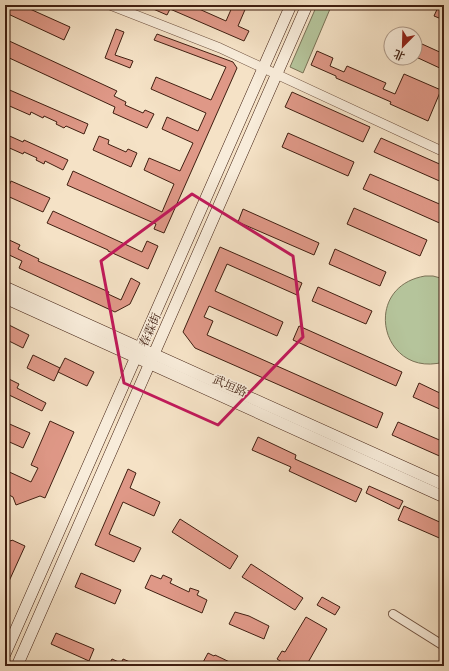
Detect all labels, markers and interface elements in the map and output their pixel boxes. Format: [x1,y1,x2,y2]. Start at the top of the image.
north arrow [383,26,423,66]
text: 北 [392,47,407,63]
street label: 春霖街 [136,310,164,349]
street label: 武垣路 [211,372,249,400]

